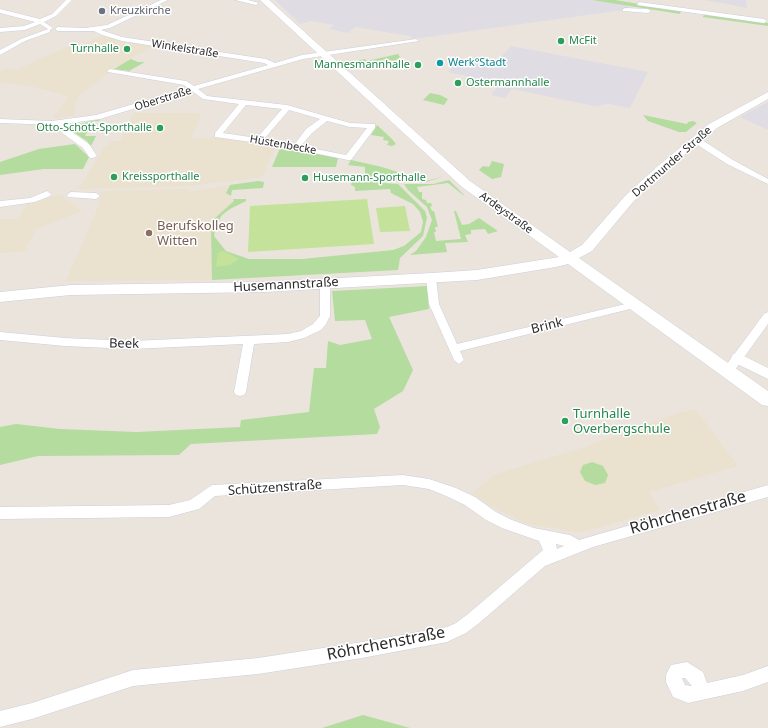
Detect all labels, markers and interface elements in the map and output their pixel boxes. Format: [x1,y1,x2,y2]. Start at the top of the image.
place label: Kreuzkirche [110,4,171,18]
marker: Kreuzkirche [97,6,107,16]
place label: McFit [569,34,597,48]
marker: McFit [556,36,566,46]
street label: Winkelstraße [151,37,219,61]
place label: Turnhalle [70,42,119,56]
marker: Turnhalle [122,44,132,54]
place label: Werk°Stadt [448,56,506,70]
place label: Mannesmannhalle [314,58,410,72]
marker: Werk°Stadt [435,58,445,68]
marker: Mannesmannhalle [413,60,423,70]
place label: Ostermannhalle [466,76,549,90]
marker: Ostermannhalle [453,78,463,88]
street label: Oberstraße [133,84,193,114]
place label: Otto-Schott-Sporthalle [36,121,152,135]
marker: Otto-Schott-Sporthalle [155,123,165,133]
street label: Dortmunder Straße [630,124,714,200]
street label: Hüstenbecke [249,133,317,157]
place label: Kreissporthalle [122,170,199,184]
place label: Husemann-Sporthalle [313,171,426,185]
marker: Kreissporthalle [109,172,119,182]
marker: Husemann-Sporthalle [300,173,310,183]
street label: Ardeystraße [477,189,535,237]
place label: Berufskolleg Witten [157,218,234,249]
marker: Berufskolleg Witten [144,228,154,238]
street label: Husemannstraße [233,274,339,296]
street label: Brink [530,315,564,337]
street label: Beek [109,336,139,352]
place label: Turnhalle Overbergschule [573,406,670,437]
marker: Turnhalle Overbergschule [560,416,570,426]
street label: Schützenstraße [227,477,323,499]
street label: Röhrchenstraße [628,487,748,539]
street label: Röhrchenstraße [325,623,447,665]

